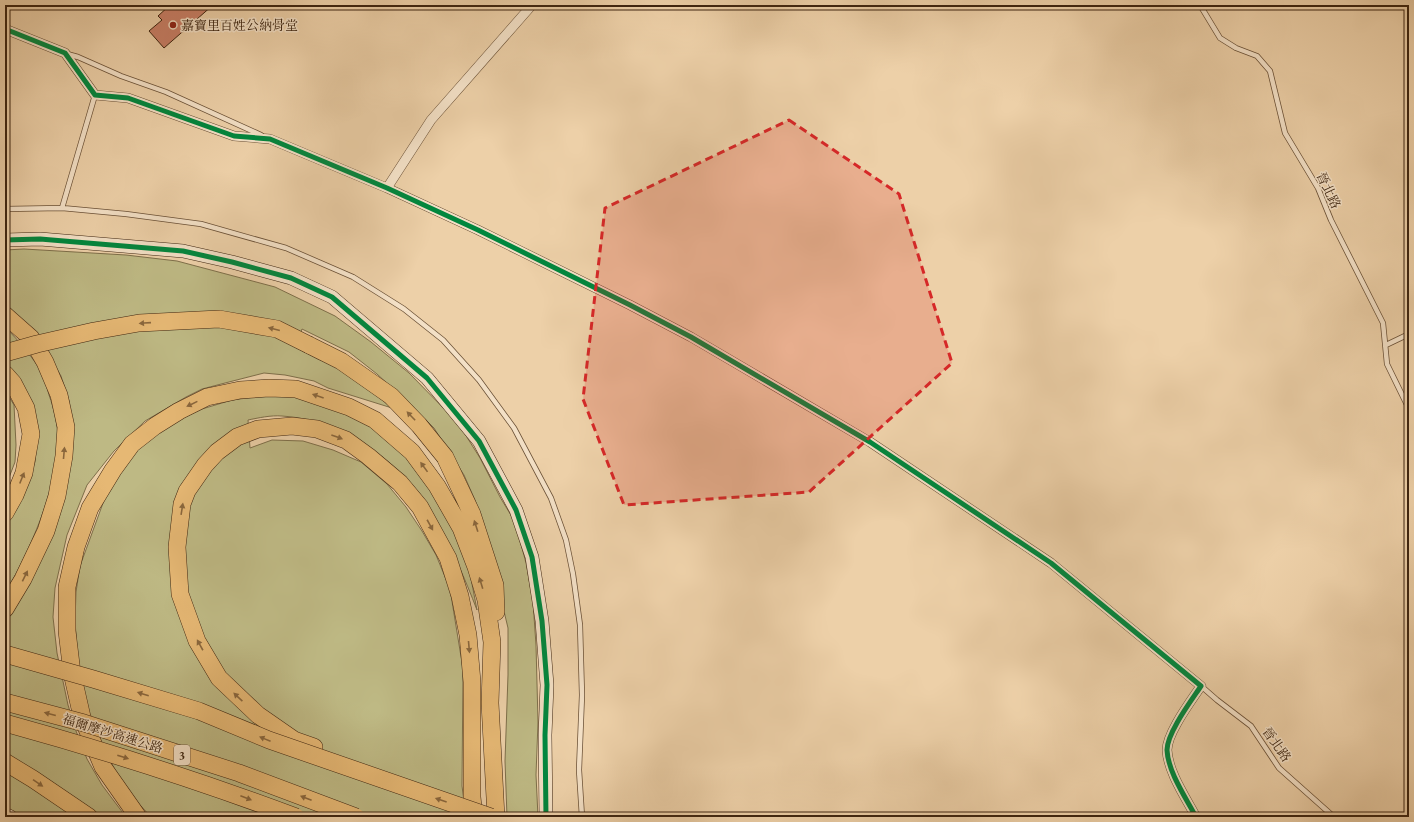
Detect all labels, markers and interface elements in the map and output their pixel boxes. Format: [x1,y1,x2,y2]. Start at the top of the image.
place label: 嘉寶里百姓公納骨堂 [181,17,298,34]
marker: 嘉寶里百姓公納骨堂 [168,20,178,30]
street label: 晉北路 [1313,169,1344,211]
one-way arrow [139,319,151,326]
one-way arrow [267,326,279,332]
one-way arrow [312,393,324,399]
one-way arrow [186,401,198,407]
one-way arrow [406,411,415,421]
one-way arrow [331,434,343,440]
one-way arrow [61,447,68,459]
one-way arrow [420,462,428,473]
one-way arrow [19,473,25,484]
one-way arrow [179,503,185,515]
one-way arrow [427,519,433,530]
one-way arrow [473,520,479,532]
one-way arrow [22,570,28,581]
one-way arrow [478,577,484,589]
one-way arrow [196,639,203,650]
one-way arrow [465,641,472,653]
one-way arrow [137,691,149,697]
one-way arrow [233,692,243,701]
street label: 福爾摩沙高速公路 [61,710,165,757]
one-way arrow [44,711,56,717]
street label: 晉北路 [1258,723,1295,765]
one-way arrow [258,735,270,741]
road number: 3 [174,745,190,765]
one-way arrow [117,754,129,760]
one-way arrow [32,779,44,786]
one-way arrow [300,795,312,801]
one-way arrow [241,796,253,802]
one-way arrow [434,797,446,803]

